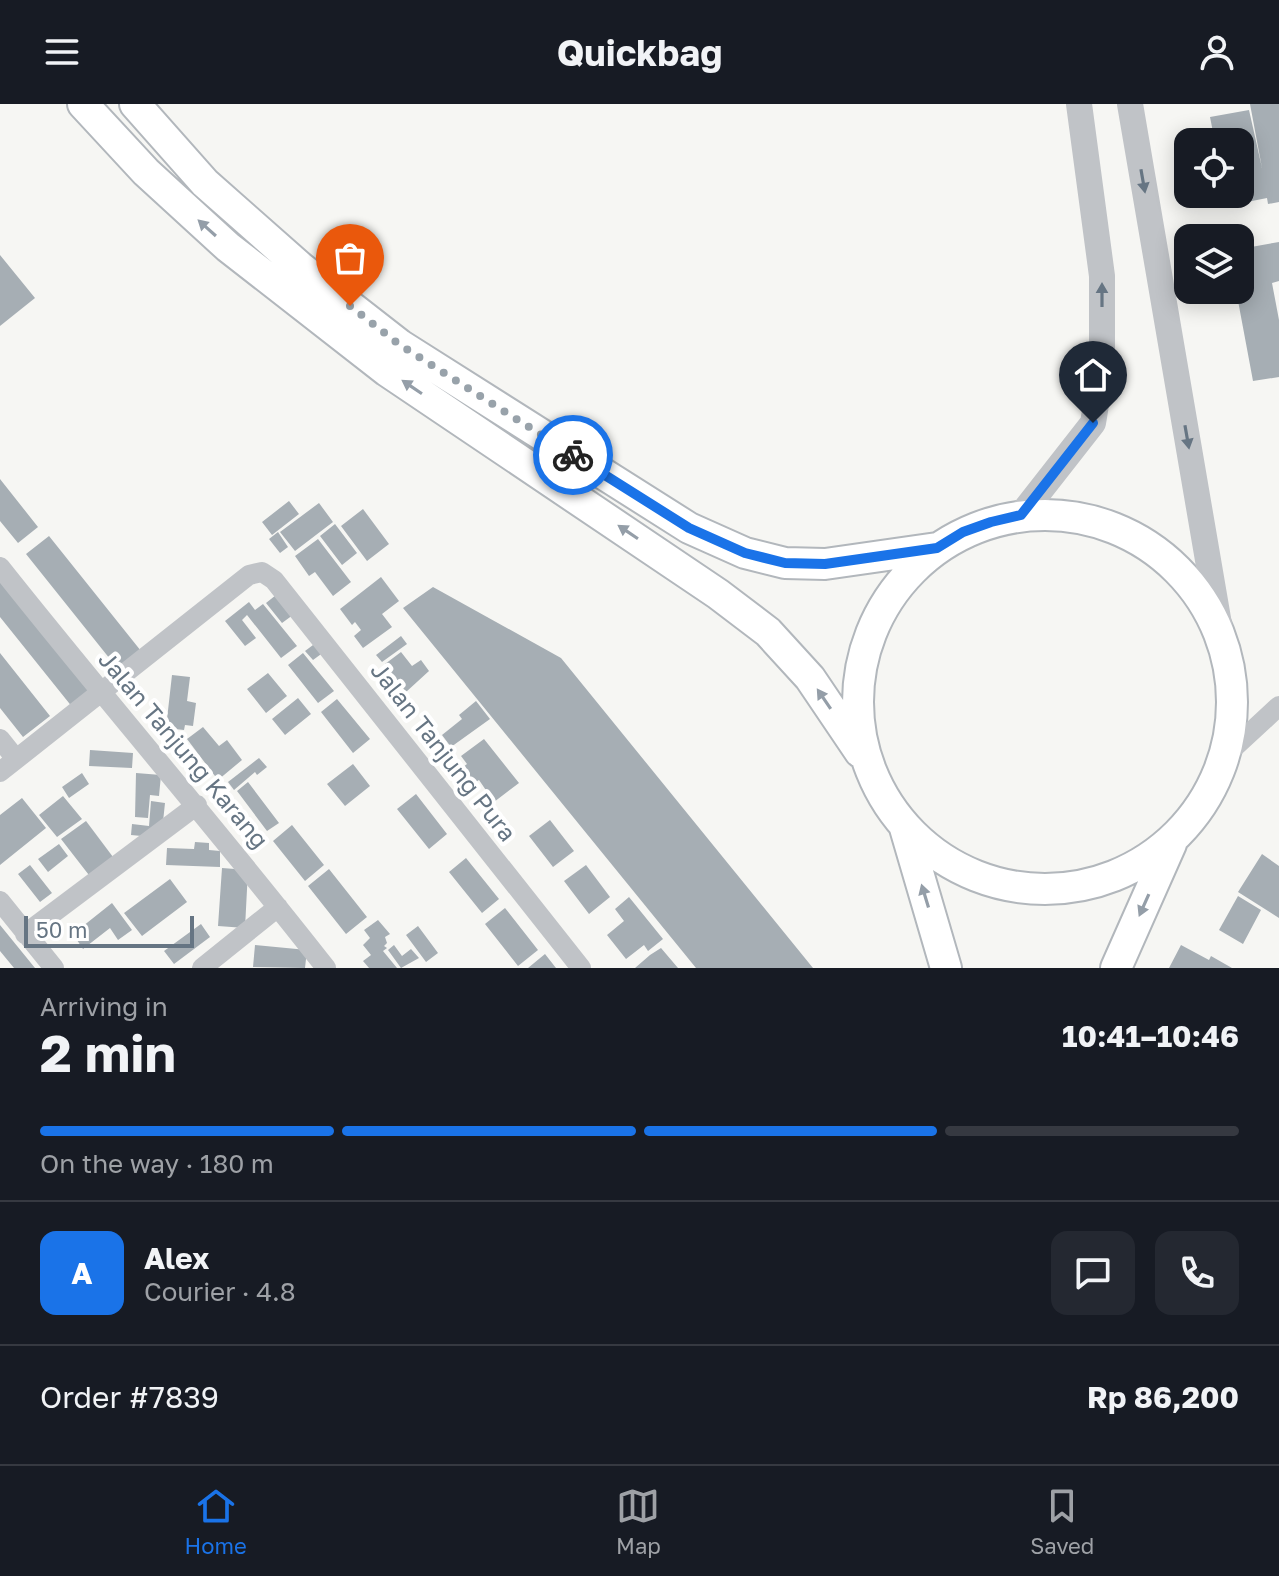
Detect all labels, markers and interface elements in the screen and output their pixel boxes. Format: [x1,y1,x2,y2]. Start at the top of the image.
icon: menu [40,30,84,74]
icon: person [1195,30,1239,74]
text: Quickbag [557,31,722,74]
map controls [1174,128,1254,304]
button: locate [1174,128,1254,208]
one-way arrow [1137,169,1150,194]
one-way arrow [198,219,217,237]
pin [316,224,384,306]
button: layers [1174,224,1254,304]
icon: bag [328,236,372,280]
one-way arrow [1096,282,1108,307]
pin [1059,341,1127,423]
icon: home [1071,353,1115,397]
one-way arrow [401,380,422,395]
courier [533,415,613,495]
one-way arrow [1181,425,1194,450]
icon: bike [551,433,595,477]
one-way arrow [617,525,638,540]
street label: Jalan Tanjung Karang [93,645,275,854]
street label: Jalan Tanjung Pura [365,656,523,846]
one-way arrow [817,689,832,710]
one-way arrow [918,884,931,908]
one-way arrow [1137,893,1150,917]
scale bar [24,912,194,948]
text: 50 m [36,916,87,943]
text: Arriving in [40,991,168,1022]
text: 10:41–10:46 [1062,1018,1239,1054]
text: 2 min [40,1021,176,1083]
text: On the way · 180 m [40,1148,274,1179]
button: chat [1051,1231,1135,1315]
button: phone [1155,1231,1239,1315]
text: Alex [144,1240,209,1276]
text: A [71,1255,93,1291]
text: Courier · 4.8 [144,1276,296,1307]
text: Order #7839 [40,1379,219,1415]
text: Rp 86,200 [1087,1379,1239,1415]
tab: Home [185,1484,247,1559]
tab: Map [616,1484,661,1559]
tab: Saved [1030,1484,1094,1559]

